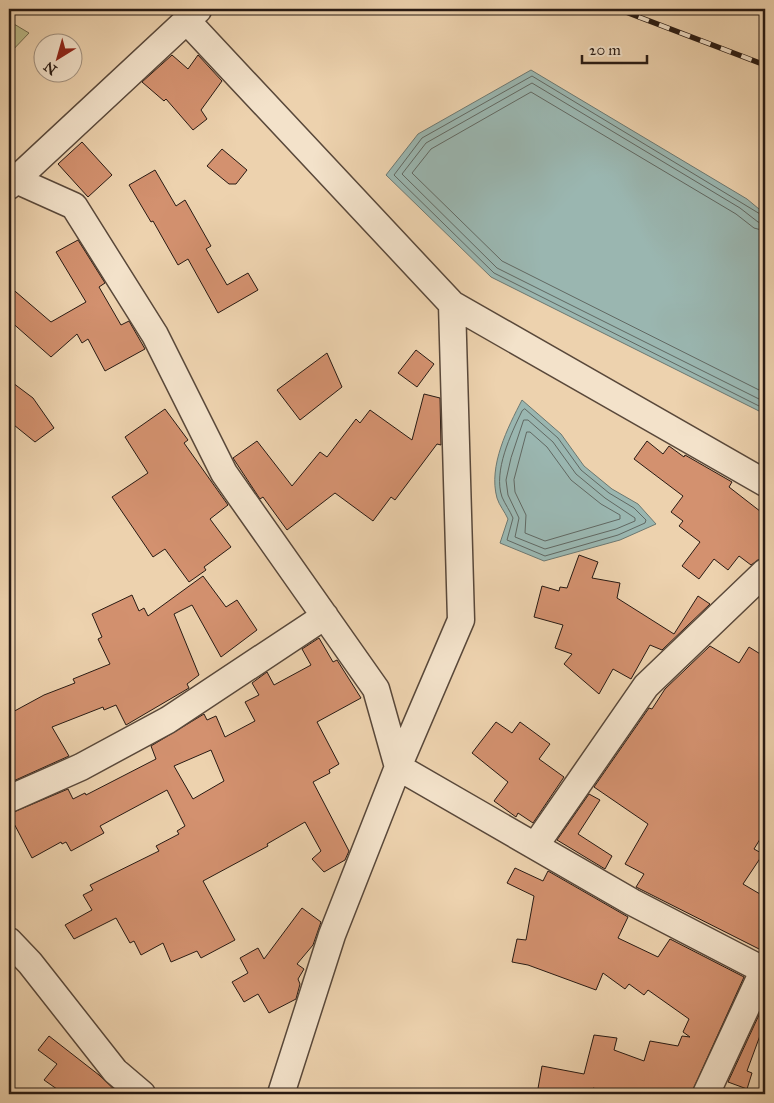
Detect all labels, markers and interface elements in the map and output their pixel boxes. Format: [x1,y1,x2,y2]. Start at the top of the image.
north arrow [32,32,82,82]
scale bar [582,32,646,64]
text: 20 m [589,41,621,59]
text: N [41,58,60,78]

